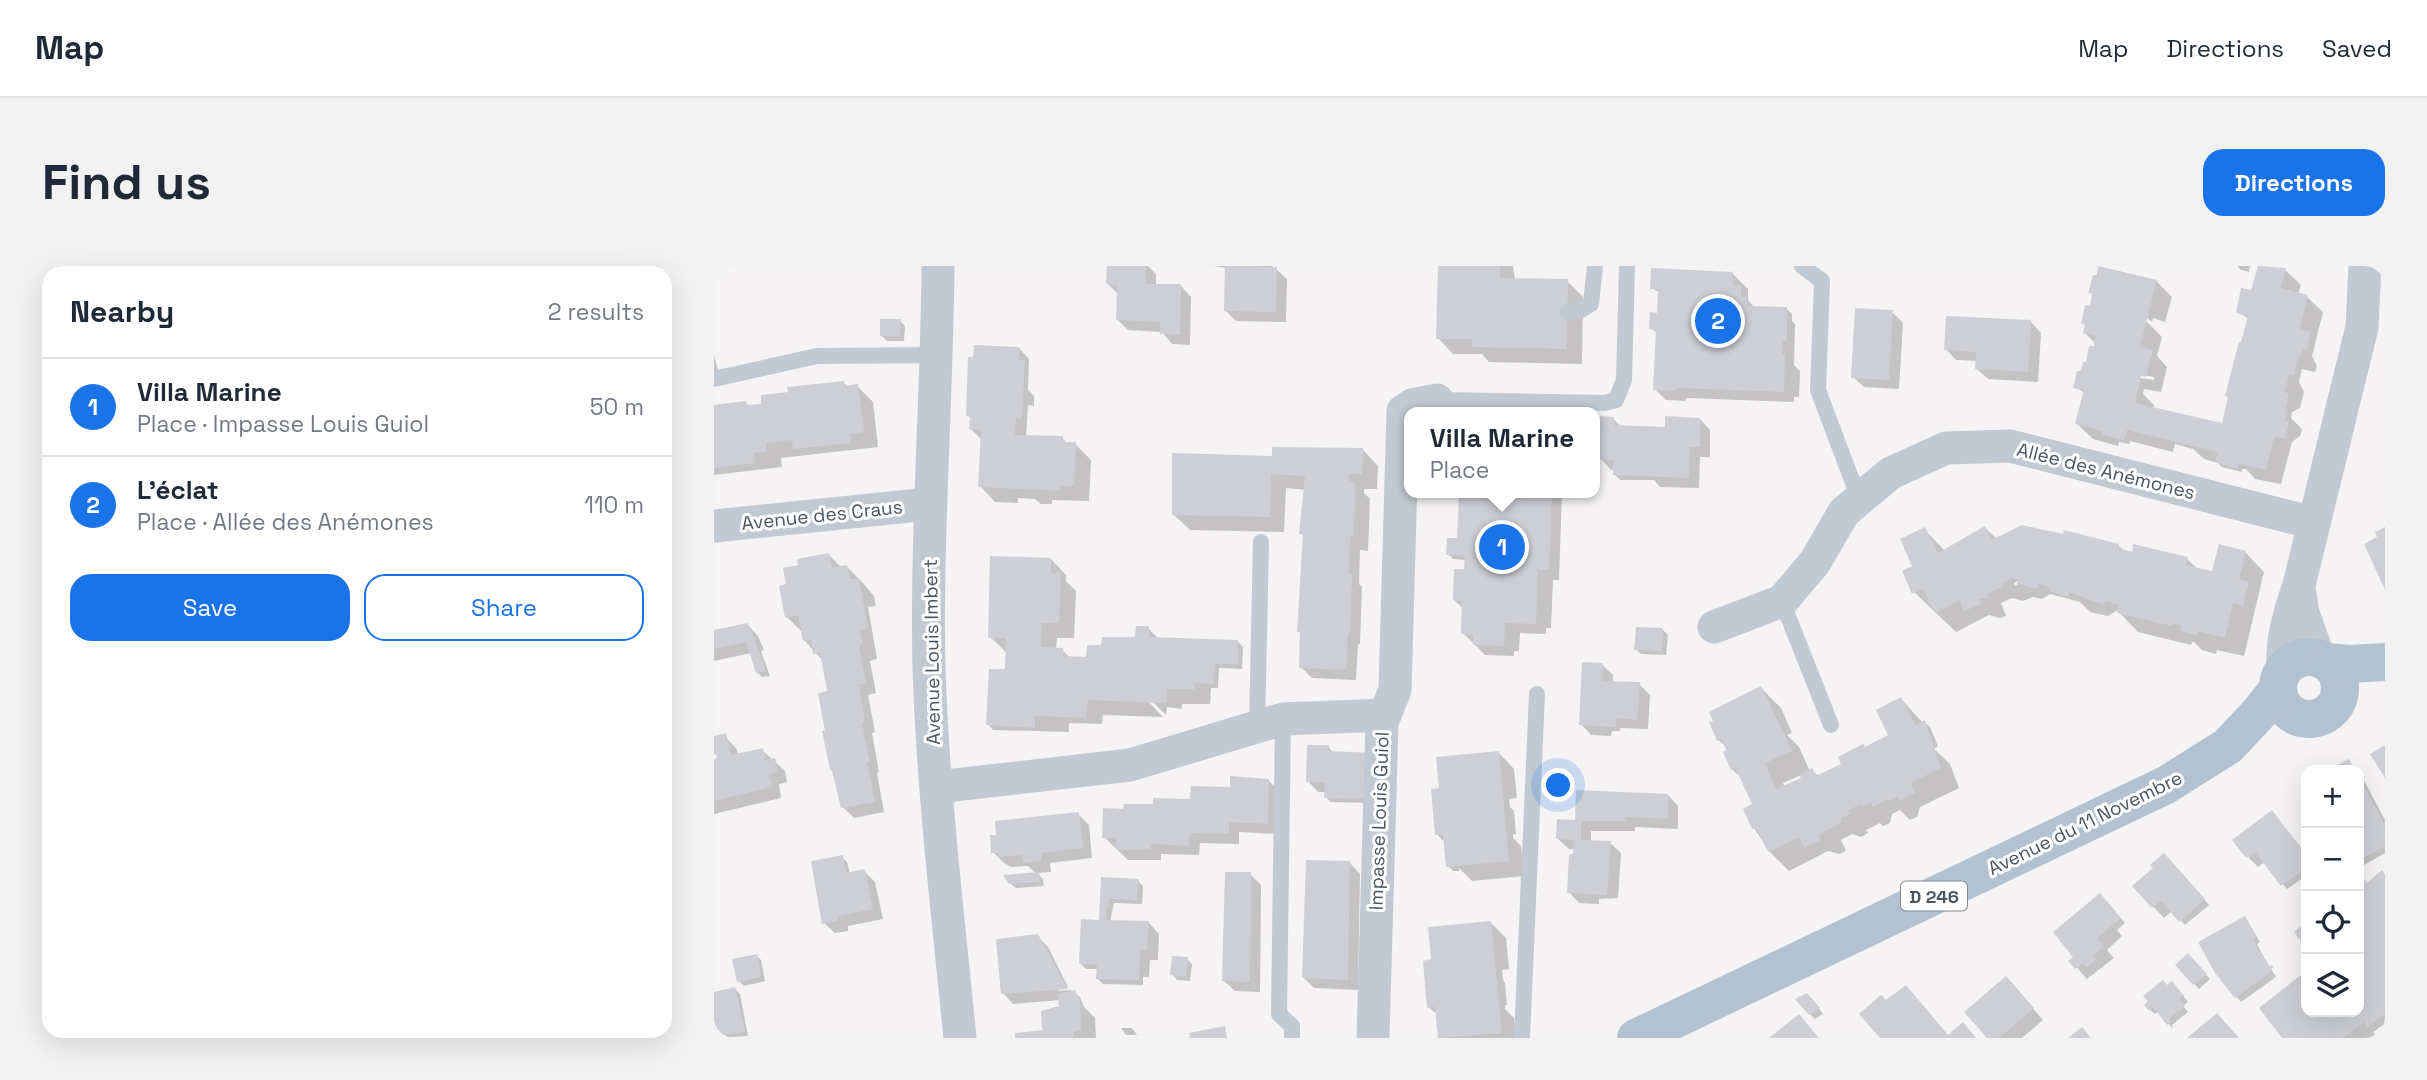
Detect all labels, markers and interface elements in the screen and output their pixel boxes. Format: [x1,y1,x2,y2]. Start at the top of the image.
text: Map [35,27,104,69]
text: Map [2078,33,2128,64]
text: Directions [2166,33,2284,64]
text: Saved [2322,33,2392,64]
button: Directions [2203,149,2385,216]
text: Find us [42,151,211,213]
text: Nearby [70,292,174,331]
pin: 2 [1695,295,1741,347]
text: 2 results [548,297,644,327]
text: Villa Marine [137,375,282,409]
text: 1 [88,392,98,422]
text: 50 m [590,392,644,422]
popup [1404,407,1600,498]
text: Place · Impasse Louis Guiol [137,409,429,439]
text: Villa Marine [1430,421,1574,455]
street label: Allée des Anémones [2014,437,2198,505]
text: Place [1430,455,1489,485]
text: L'éclat [137,473,219,507]
text: 2 [86,490,100,520]
text: 110 m [584,490,644,520]
street label: Avenue des Craus [740,494,904,536]
text: Place · Allée des Anémones [137,507,434,537]
pin: 1 [1479,521,1525,573]
street label: Avenue Louis Imbert [918,559,946,745]
button: Save [70,574,350,641]
button: Share [364,574,644,641]
street label: Impasse Louis Guiol [1363,731,1395,911]
street label: Avenue du 11 Novembre [1984,765,2186,881]
map controls [2301,765,2364,1017]
button: + [2301,765,2364,828]
your location [1541,768,1575,802]
button: − [2301,828,2364,891]
road number: D 246 [1901,882,1967,910]
button: locate [2301,891,2364,954]
button: layers [2301,954,2364,1017]

